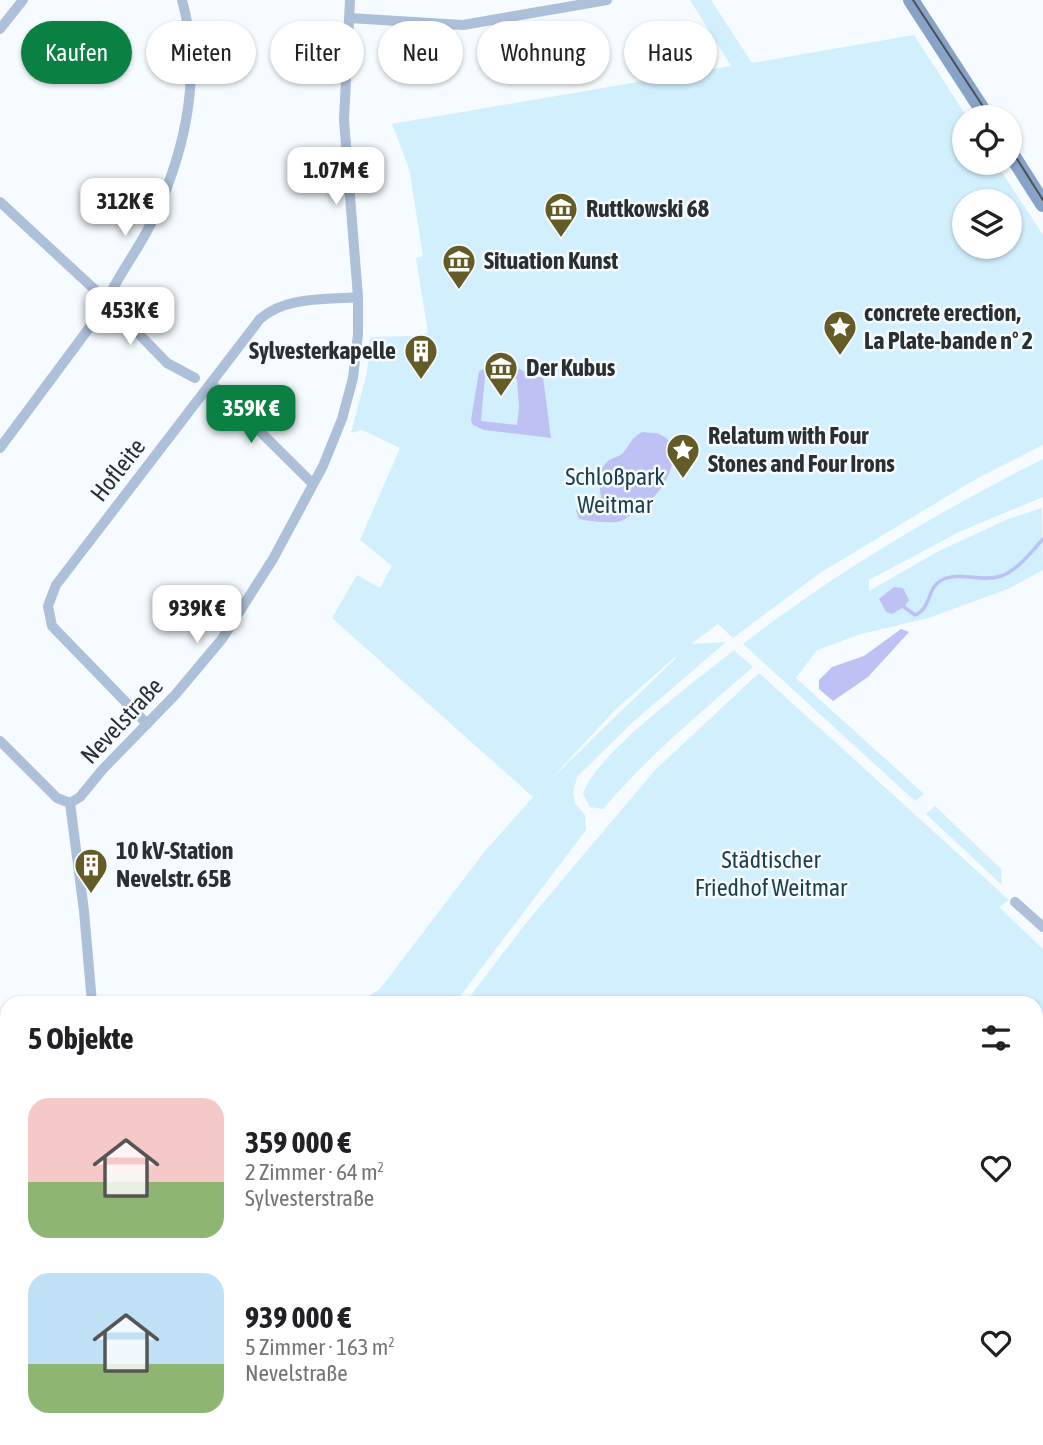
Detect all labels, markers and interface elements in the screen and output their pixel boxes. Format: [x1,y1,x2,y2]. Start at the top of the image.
chip: Kaufen [21,21,132,84]
chip: Mieten [146,21,256,84]
chip: Filter [270,21,364,84]
chip: Neu [378,21,463,84]
chip: Wohnung [477,21,610,84]
chip: Haus [624,21,717,84]
map controls [952,105,1022,259]
button: locate [952,105,1022,175]
pin: 1.07M € [271,148,401,207]
text: 1.07M € [303,157,369,183]
pin: 312K € [68,178,182,238]
text: 312K € [96,188,154,214]
button: layers [952,189,1022,259]
museum icon: Ruttkowski 68 [542,190,580,239]
place label: Ruttkowski 68 [586,195,709,222]
museum icon: Situation Kunst [440,242,478,291]
place label: Situation Kunst [484,247,618,274]
pin: 453K € [73,288,187,347]
text: 453K € [101,297,159,323]
place label: concrete erection, La Plate-bande n° 2 [864,299,1033,354]
place icon: concrete erection, La Plate-bande n° 2 [821,308,859,357]
building icon: Sylvesterkapelle [402,332,440,381]
place label: Sylvesterkapelle [249,337,396,364]
museum icon: Der Kubus [482,349,520,398]
place label: Der Kubus [526,354,616,381]
pin: 359K € [194,386,308,445]
text: 359K € [222,395,280,421]
place label: Relatum with Four Stones and Four Irons [708,422,895,477]
place icon: Relatum with Four Stones and Four Irons [664,431,702,480]
street label: Hofleite [85,433,150,506]
park label: Schloßpark Weitmar [565,463,665,518]
pin: 939K € [140,586,254,645]
text: 939K € [168,595,226,621]
street label: Nevelstraße [75,672,168,769]
place label: 10 kV-Station Nevelstr. 65B [116,837,233,892]
building icon: 10 kV-Station Nevelstr. 65B [72,846,110,895]
park label: Städtischer Friedhof Weitmar [695,846,848,901]
icon: filters [977,1019,1015,1057]
text: 5 Objekte [28,1021,134,1055]
text: 359 000 € [245,1125,351,1159]
icon: home [84,1126,168,1210]
icon: heart [977,1149,1015,1187]
text: 2 Zimmer · 64 m² [245,1159,384,1185]
text: Sylvesterstraße [245,1185,374,1211]
text: 939 000 € [245,1300,351,1334]
icon: home [84,1301,168,1385]
icon: heart [977,1324,1015,1362]
text: 5 Zimmer · 163 m² [245,1334,395,1360]
text: Nevelstraße [245,1360,348,1386]

